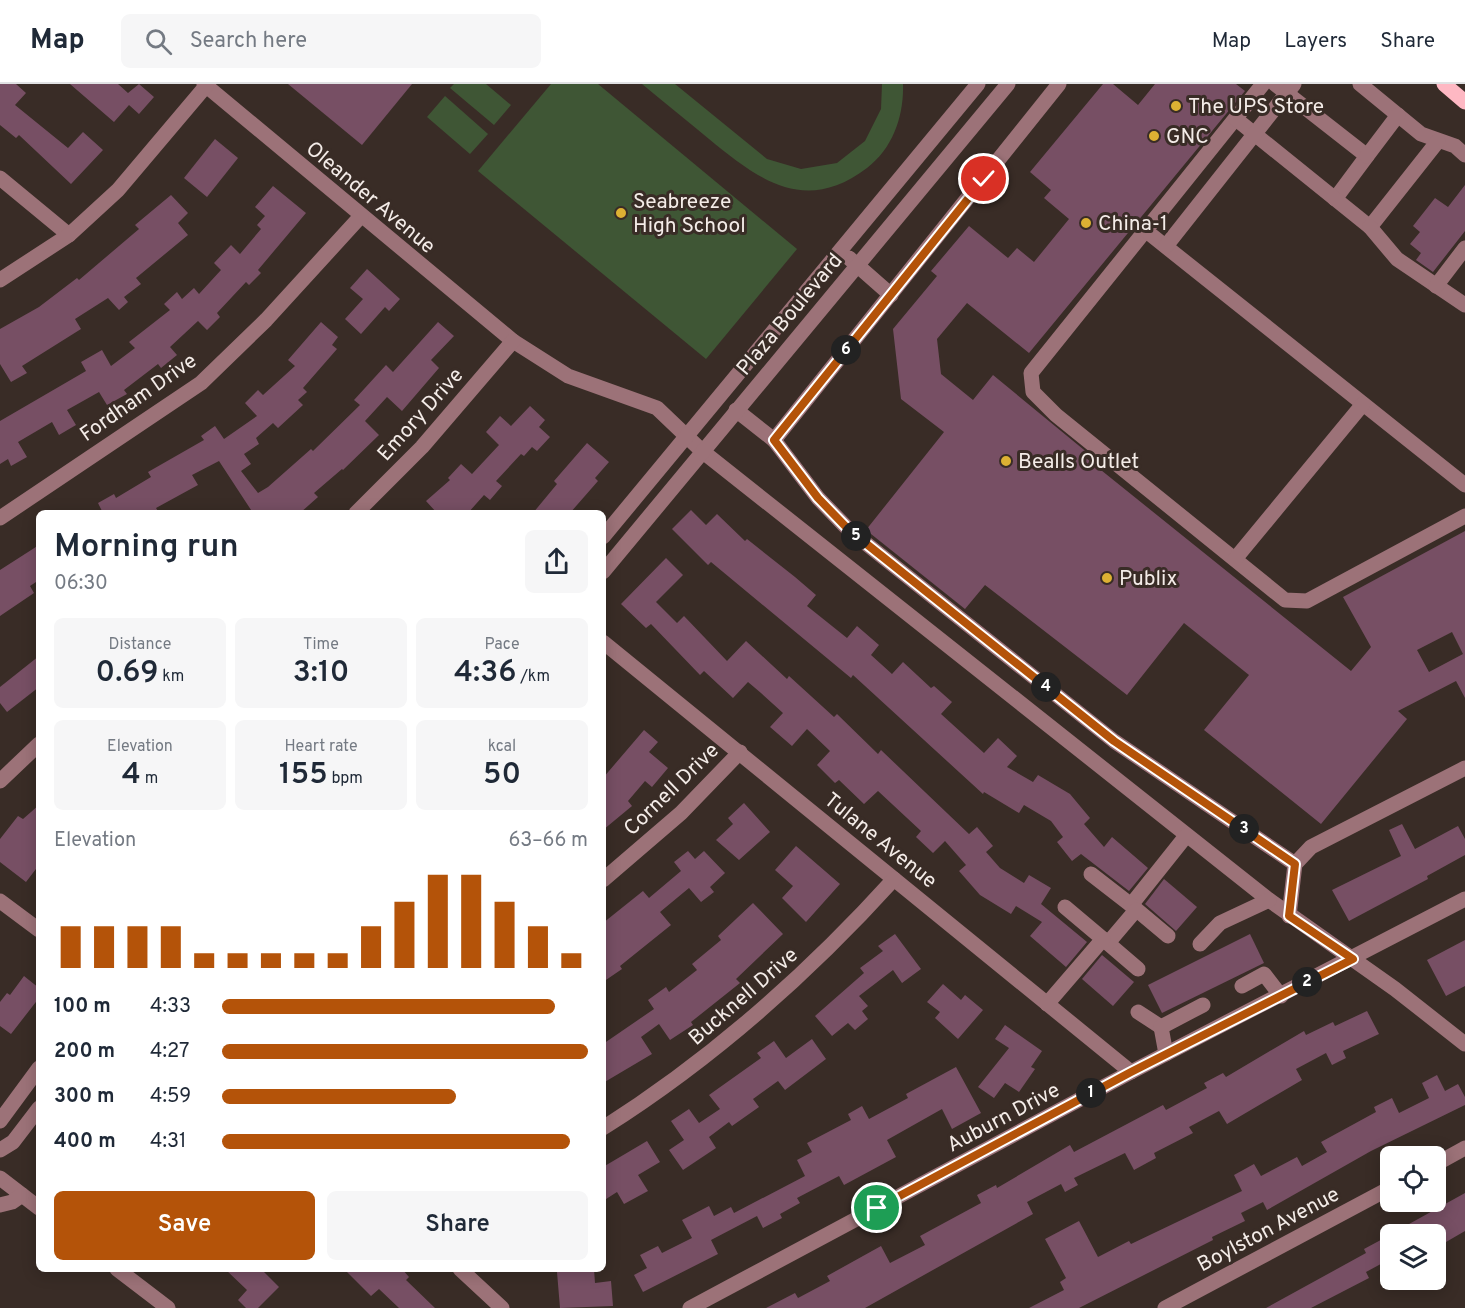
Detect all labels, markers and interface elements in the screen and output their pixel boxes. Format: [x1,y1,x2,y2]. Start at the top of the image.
search box [121,14,541,68]
text: Map [30,23,85,59]
icon: search [142,25,175,58]
text: Search here [190,28,307,55]
text: Map [1212,28,1251,55]
text: Layers [1284,28,1347,55]
text: Share [1380,28,1435,55]
place label: The UPS Store [1188,94,1324,121]
marker: The UPS Store [1169,99,1183,113]
place label: GNC [1166,124,1209,151]
marker: GNC [1147,129,1161,143]
street label: Oleander Avenue [300,136,440,260]
pin [958,153,1009,204]
icon: check [967,162,1000,195]
place label: Seabreeze High School [633,189,746,240]
marker: Seabreeze High School [614,206,628,220]
place label: China-1 [1098,211,1168,238]
marker: China-1 [1079,216,1093,230]
street label: Plaza Boulevard [731,248,849,382]
pin: 6 [831,335,861,365]
text: 6 [841,340,851,360]
street label: Fordham Drive [75,348,203,449]
street label: Emory Drive [372,363,470,467]
place label: Bealls Outlet [1018,449,1139,476]
marker: Bealls Outlet [999,454,1013,468]
pin: 5 [841,521,871,551]
text: 5 [851,526,861,546]
text: Morning run [54,527,239,569]
button: share [525,530,588,593]
place label: Publix [1119,566,1177,593]
text: 06:30 [54,571,108,597]
marker: Publix [1100,571,1114,585]
text: Distance [109,635,171,655]
text: Time [303,635,339,655]
text: Pace [484,635,520,655]
text: 0.69 [96,655,158,692]
text: 3:10 [293,655,349,692]
text: 4:36 [454,655,516,692]
text: km [158,667,184,687]
text: /km [516,667,550,687]
pin: 4 [1031,672,1061,702]
text: 4 [1041,677,1051,697]
text: Elevation [107,737,173,757]
text: Heart rate [284,737,358,757]
text: kcal [488,737,516,757]
street label: Cornell Drive [619,738,725,842]
text: 4 [122,757,141,794]
text: 155 [279,757,328,794]
text: 50 [483,757,521,794]
text: m [141,769,158,789]
text: bpm [328,769,363,789]
street label: Tulane Avenue [818,787,942,895]
pin: 3 [1229,814,1259,844]
text: 3 [1239,819,1249,839]
text: Elevation [54,828,136,854]
text: 63–66 m [508,828,588,854]
street label: Bucknell Drive [684,942,804,1052]
pin: 2 [1292,967,1322,997]
text: 2 [1302,972,1312,992]
text: 100 m [54,994,111,1020]
text: 4:33 [150,994,191,1020]
text: 200 m [54,1039,115,1065]
text: 4:27 [150,1039,189,1065]
street label: Auburn Drive [942,1077,1065,1159]
pin: 1 [1076,1078,1106,1108]
text: 1 [1088,1083,1094,1103]
text: 300 m [54,1084,115,1110]
text: 4:59 [150,1084,191,1110]
text: 400 m [54,1129,116,1155]
text: 4:31 [150,1129,186,1155]
map controls [1380,1146,1446,1290]
button: locate [1380,1146,1446,1212]
street label: Boylston Avenue [1193,1181,1344,1279]
pin [851,1182,902,1233]
button: Save [54,1191,315,1260]
button: Share [327,1191,588,1260]
icon: arrive [860,1191,893,1224]
button: layers [1380,1224,1446,1290]

